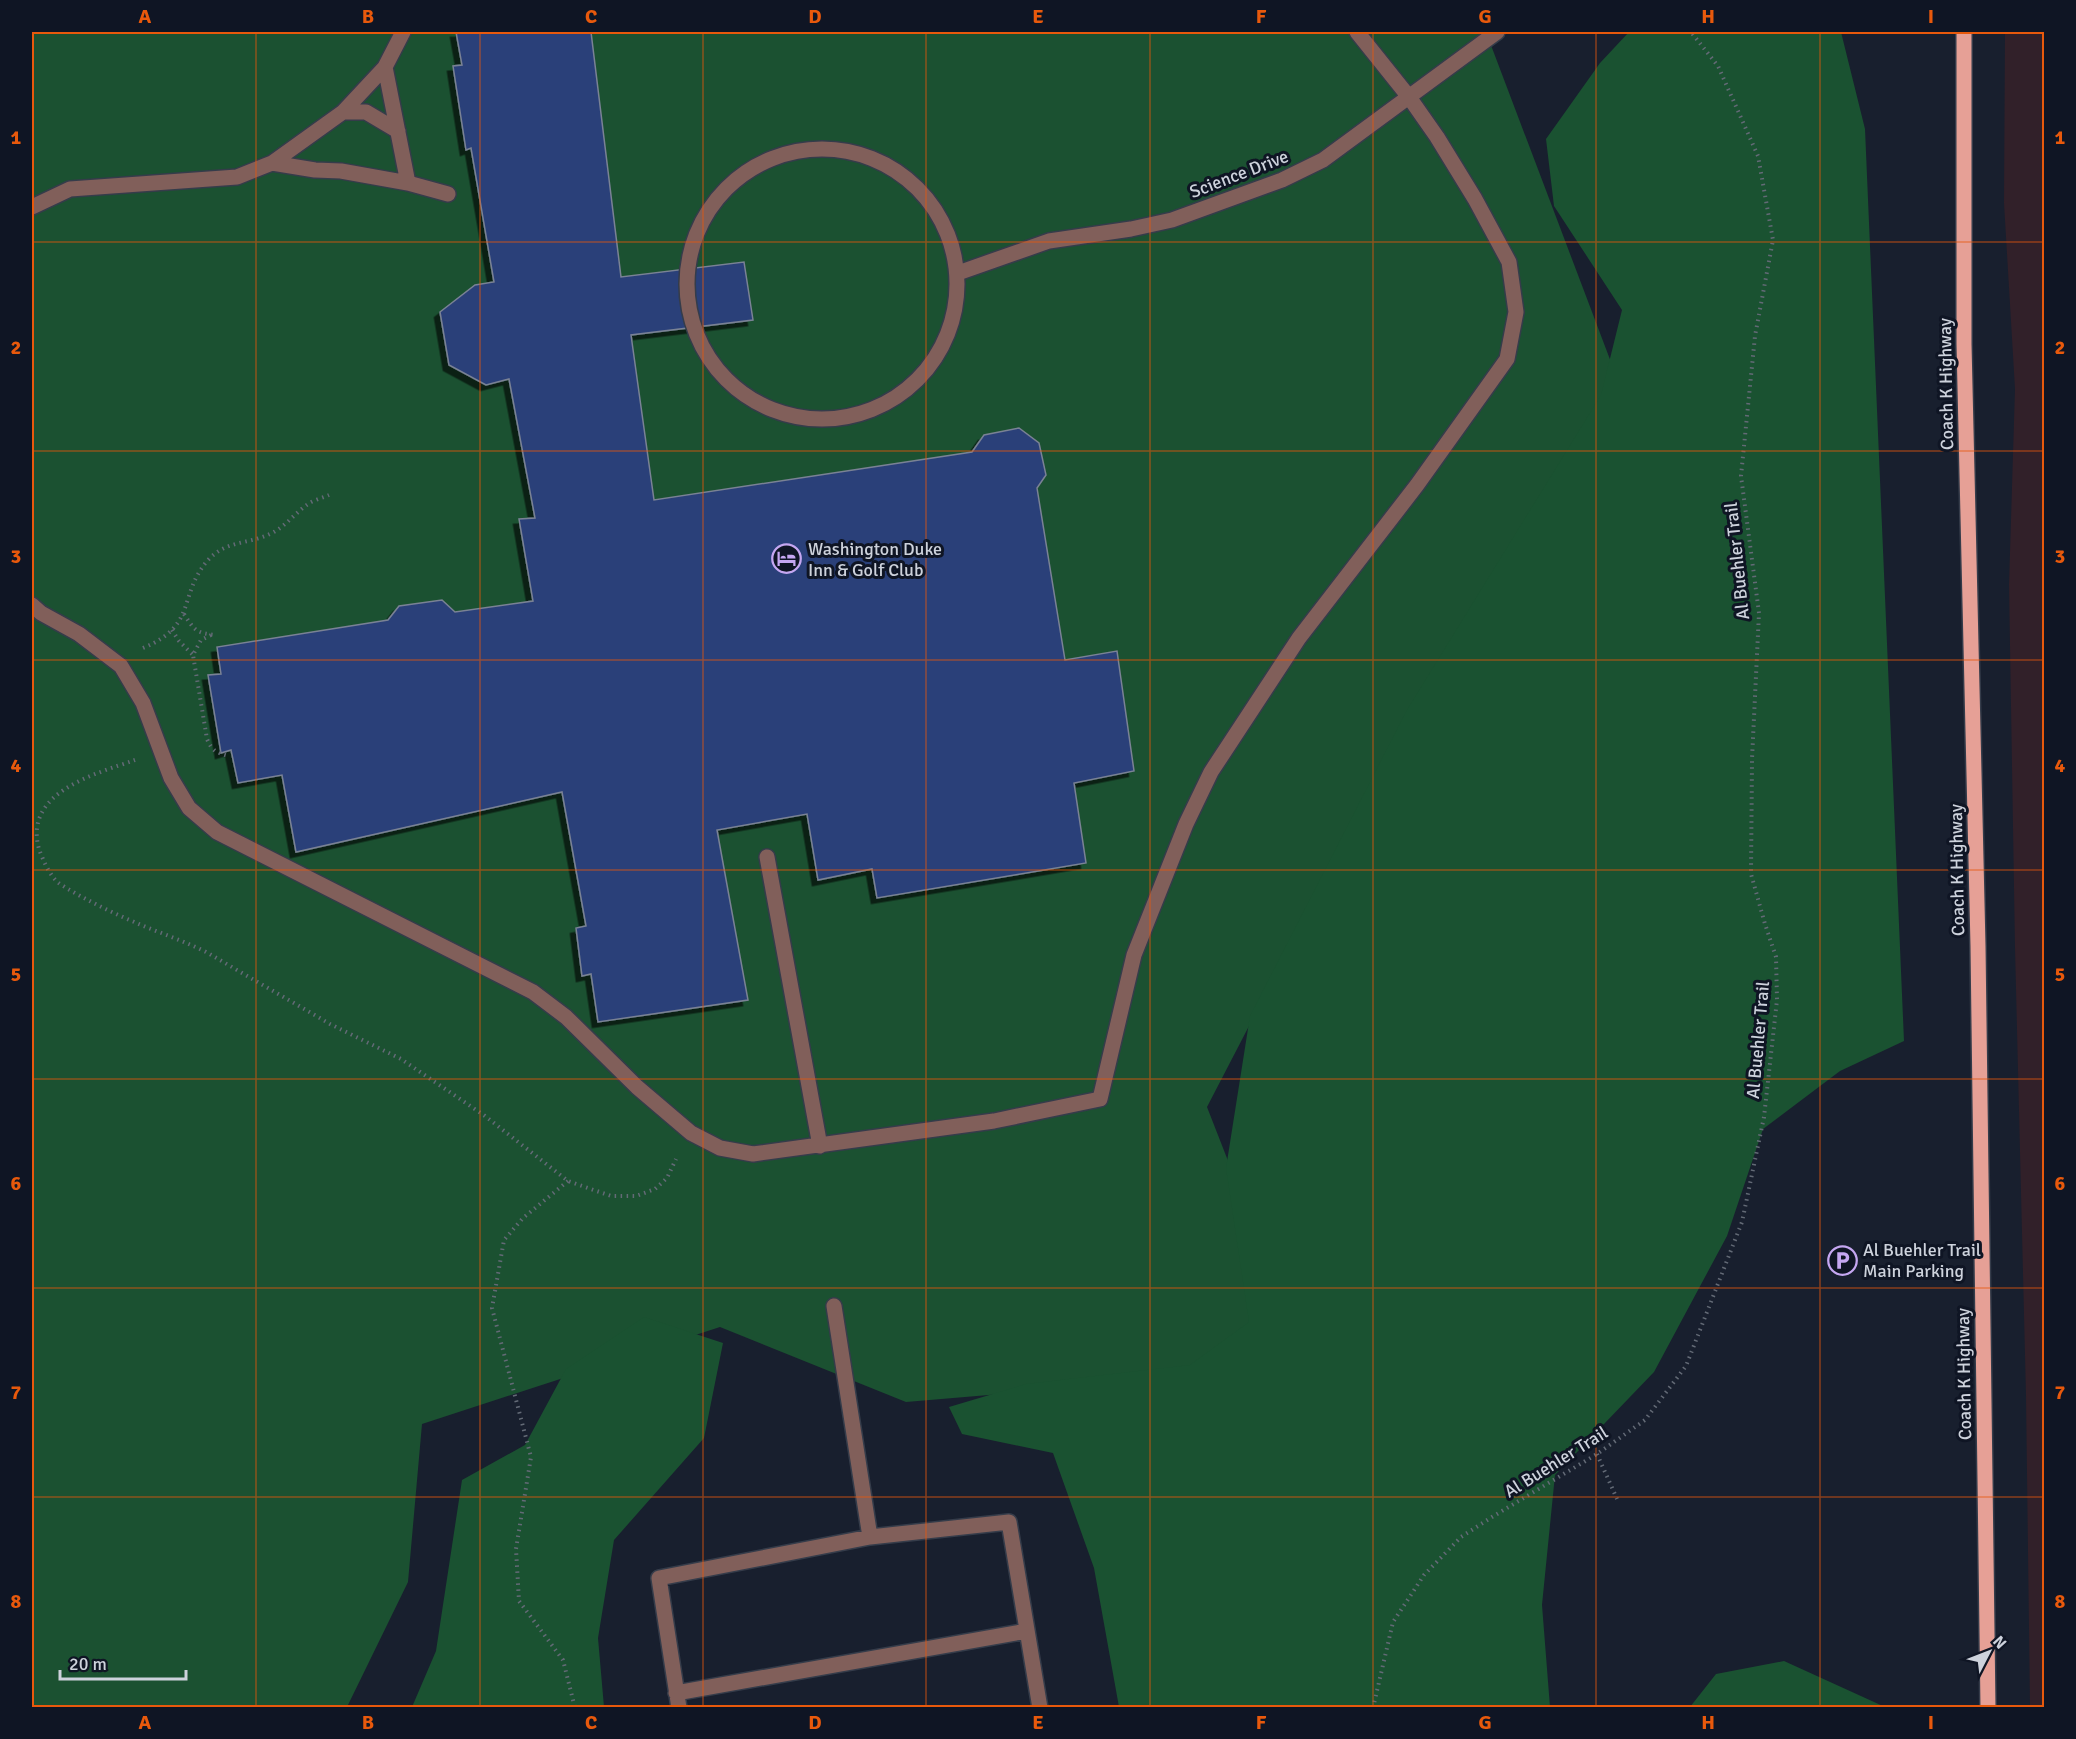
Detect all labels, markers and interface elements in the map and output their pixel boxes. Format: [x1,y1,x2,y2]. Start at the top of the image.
text: A [139,4,152,29]
text: B [362,4,374,29]
text: C [585,4,597,29]
text: D [808,4,822,29]
text: E [1032,4,1044,29]
text: F [1256,4,1267,29]
text: G [1478,4,1492,29]
text: H [1701,4,1715,29]
text: I [1928,4,1934,29]
text: 1 [11,125,22,150]
text: 1 [2055,125,2066,150]
street label: Science Drive [1187,145,1291,203]
street label: Coach K Highway [1934,317,1958,450]
text: 2 [11,335,21,360]
text: 2 [2055,335,2065,360]
street label: Al Buehler Trail [1720,501,1754,621]
place label: Washington Duke Inn & Golf Club [808,538,942,581]
hotel icon: Washington Duke Inn & Golf Club [771,543,803,575]
text: 3 [11,544,21,569]
text: 3 [2055,544,2065,569]
text: 4 [11,753,22,778]
text: 4 [2055,753,2066,778]
street label: Coach K Highway [1945,803,1969,936]
text: 5 [11,962,21,987]
text: 5 [2055,962,2065,987]
street label: Al Buehler Trail [1742,980,1774,1100]
text: 6 [11,1171,22,1196]
text: 6 [2055,1171,2066,1196]
place label: Al Buehler Trail Main Parking [1863,1239,1981,1282]
parking icon: Al Buehler Trail Main Parking [1826,1244,1858,1276]
street label: Coach K Highway [1952,1307,1976,1440]
text: 7 [11,1380,22,1405]
text: 7 [2055,1380,2066,1405]
street label: Al Buehler Trail [1500,1421,1612,1503]
text: 8 [11,1589,22,1614]
text: 8 [2055,1589,2066,1614]
north arrow [1959,1622,2019,1682]
text: N [1988,1632,2011,1653]
scale bar [60,1643,186,1681]
text: 20 m [69,1653,107,1675]
text: A [139,1710,152,1735]
text: B [362,1710,374,1735]
text: C [585,1710,597,1735]
text: D [808,1710,822,1735]
text: E [1032,1710,1044,1735]
text: F [1256,1710,1267,1735]
text: G [1478,1710,1492,1735]
text: H [1701,1710,1715,1735]
text: I [1928,1710,1934,1735]

